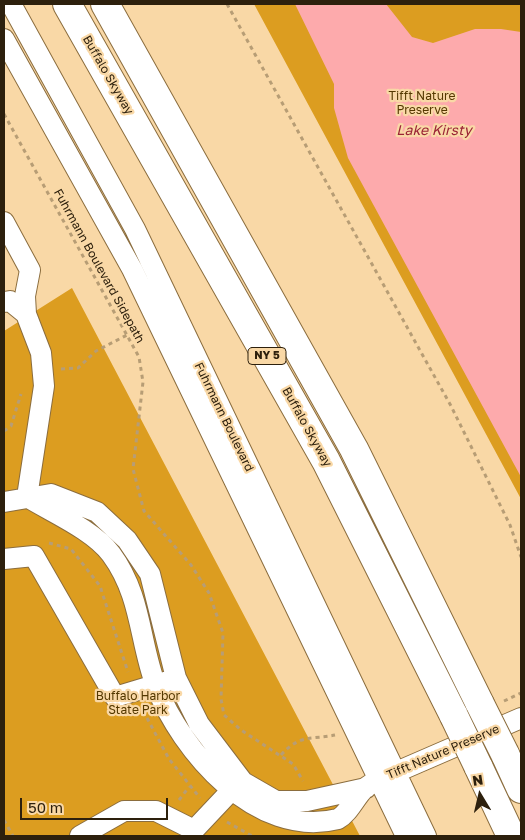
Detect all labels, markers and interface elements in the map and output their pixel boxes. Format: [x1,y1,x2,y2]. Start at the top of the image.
street label: Buffalo Skyway [80,33,136,117]
park label: Tifft Nature Preserve [389,89,455,117]
water label: Lake Kirsty [396,123,472,139]
street label: Fuhrmann Boulevard Sidepath [51,186,147,346]
road number: NY 5 [248,348,286,364]
street label: Fuhrmann Boulevard [191,360,257,474]
street label: Buffalo Skyway [279,385,335,469]
park label: Buffalo Harbor State Park [96,689,180,717]
street label: Tifft Nature Preserve [384,722,502,782]
north arrow [455,770,505,820]
scale bar [22,788,170,820]
text: 50 m [28,798,63,816]

